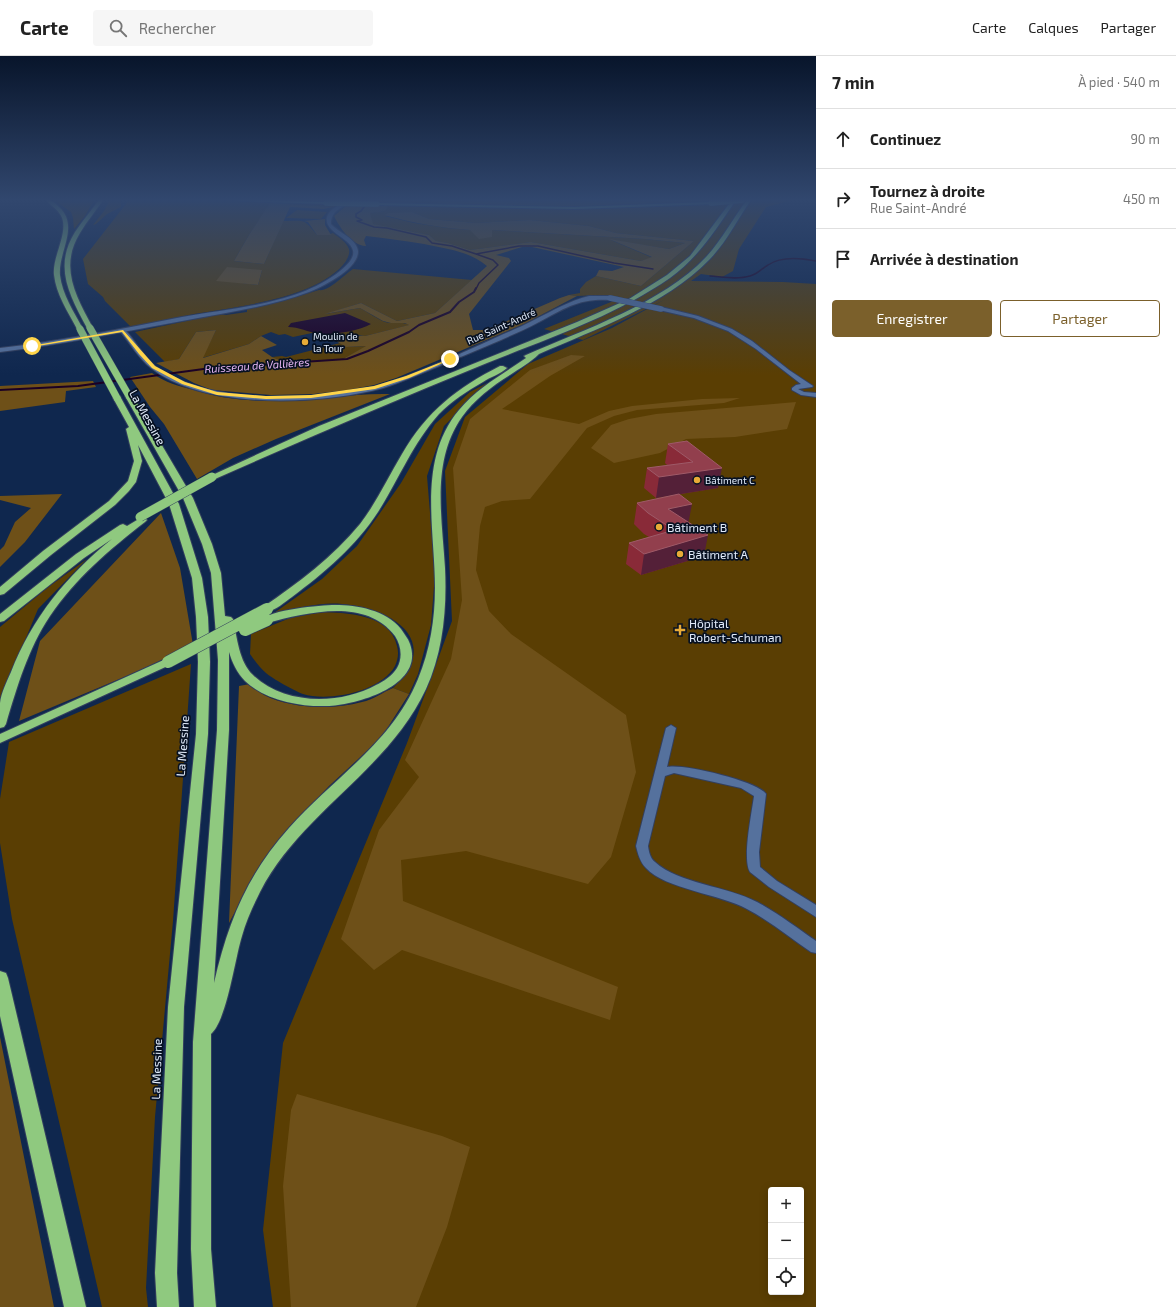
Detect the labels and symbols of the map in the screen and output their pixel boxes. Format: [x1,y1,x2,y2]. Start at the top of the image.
street label: Rue Saint-André [465,305,537,347]
place label: Moulin de la Tour [313,330,358,354]
route start [23,337,41,355]
marker: Moulin de la Tour [300,337,310,347]
route end [441,350,459,368]
water label: Ruisseau de Vallières [204,355,311,375]
street label: La Messine [127,387,169,447]
place label: Bâtiment C [705,474,755,486]
marker: Bâtiment C [692,475,702,485]
place label: Bâtiment B [667,520,727,534]
marker: Bâtiment B [654,522,664,532]
place label: Bâtiment A [688,547,748,561]
marker: Bâtiment A [675,549,685,559]
place label: Hôpital Robert-Schuman [689,616,782,644]
marker: Hôpital Robert-Schuman [674,624,686,636]
street label: La Messine [173,715,191,777]
street label: La Messine [148,1038,164,1100]

